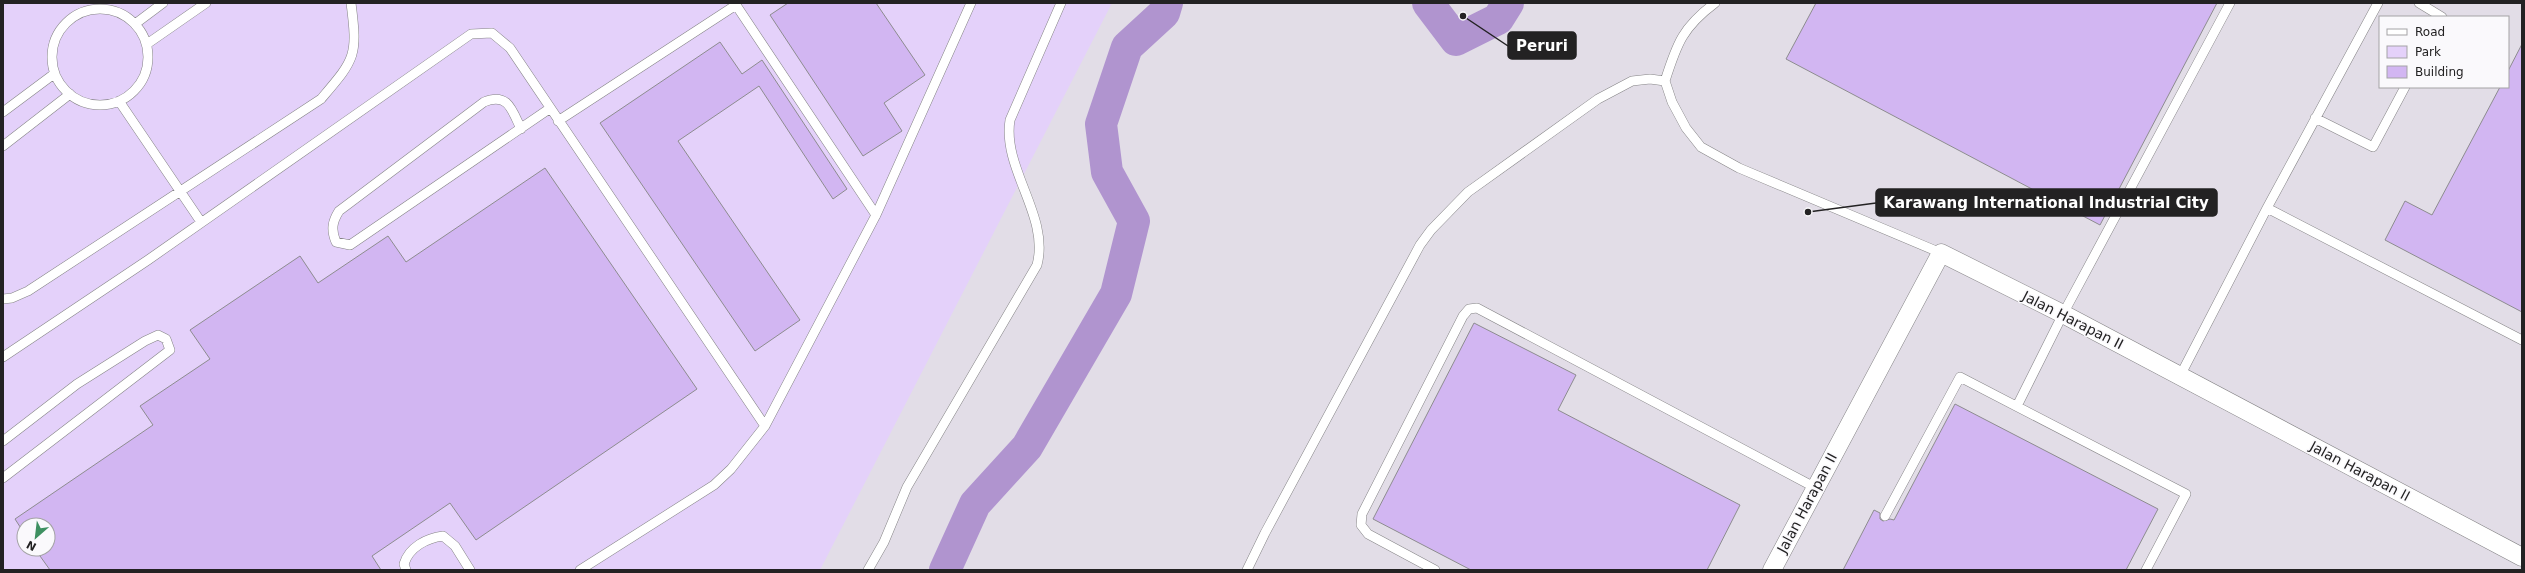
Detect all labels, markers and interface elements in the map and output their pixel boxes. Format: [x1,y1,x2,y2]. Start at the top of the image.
legend [2379,16,2509,88]
text: Road [2415,25,2445,39]
callout: Peruri [1508,32,1576,59]
text: Peruri [1516,37,1568,55]
text: Park [2415,45,2441,59]
text: Building [2415,65,2464,79]
callout: Karawang International Industrial City [1876,189,2217,216]
text: Karawang International Industrial City [1883,194,2209,212]
street label: Jalan Harapan II [2019,287,2126,352]
street label: Jalan Harapan II [2306,437,2413,504]
street label: Jalan Harapan II [1773,450,1840,557]
north arrow [16,517,56,557]
text: N [24,537,39,553]

